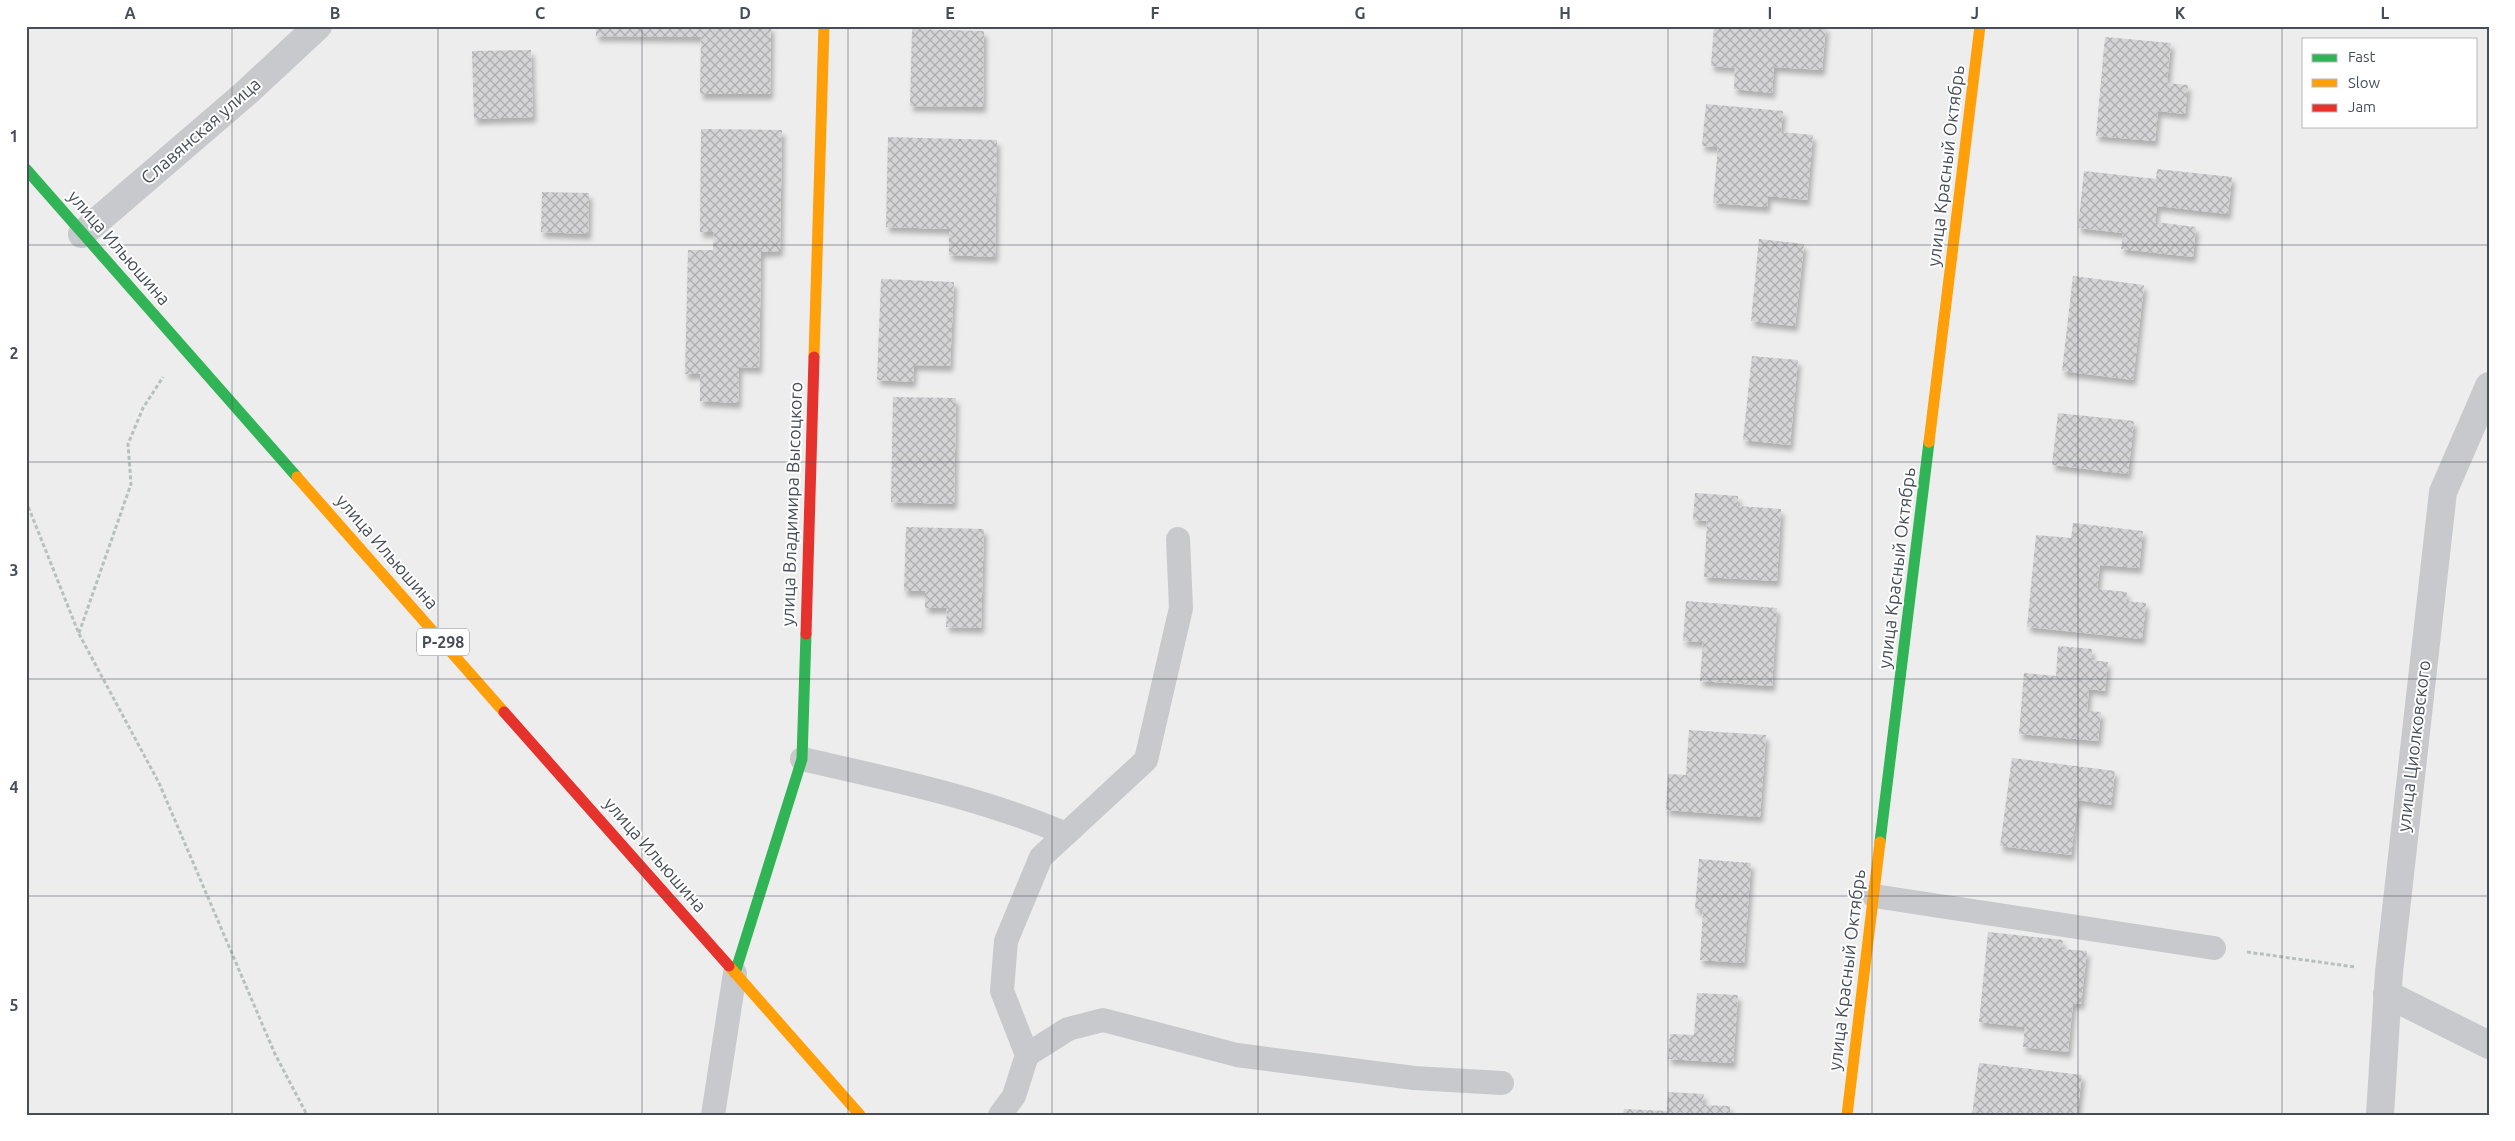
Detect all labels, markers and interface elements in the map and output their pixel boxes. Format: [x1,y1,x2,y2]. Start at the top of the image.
text: A [124,4,136,22]
text: B [330,4,340,22]
text: C [535,4,545,22]
text: D [739,4,751,22]
text: E [945,4,955,22]
text: F [1151,4,1160,22]
text: G [1354,4,1366,22]
text: H [1559,4,1571,22]
text: I [1768,4,1772,22]
text: J [1971,4,1979,22]
text: K [2175,4,2186,22]
text: L [2381,4,2390,22]
legend [2302,38,2478,128]
text: Fast [2348,48,2376,65]
street label: улица Красный Октябрь [1923,64,1967,268]
street label: Славянская улица [137,73,264,187]
text: Slow [2348,74,2381,91]
text: Jam [2348,98,2376,115]
text: 1 [9,127,19,145]
street label: улица Ильюшина [65,186,175,309]
text: 2 [9,344,19,362]
street label: улица Владимира Высоцкого [777,381,805,627]
street label: улица Красный Октябрь [1874,466,1918,670]
street label: улица Ильюшина [333,490,443,613]
text: 3 [9,561,19,579]
road number: Р-298 [417,628,469,656]
street label: улица Циолковского [2393,659,2433,833]
text: 4 [9,778,19,796]
street label: улица Ильюшина [601,793,711,916]
street label: улица Красный Октябрь [1824,868,1868,1072]
text: 5 [9,996,19,1014]

